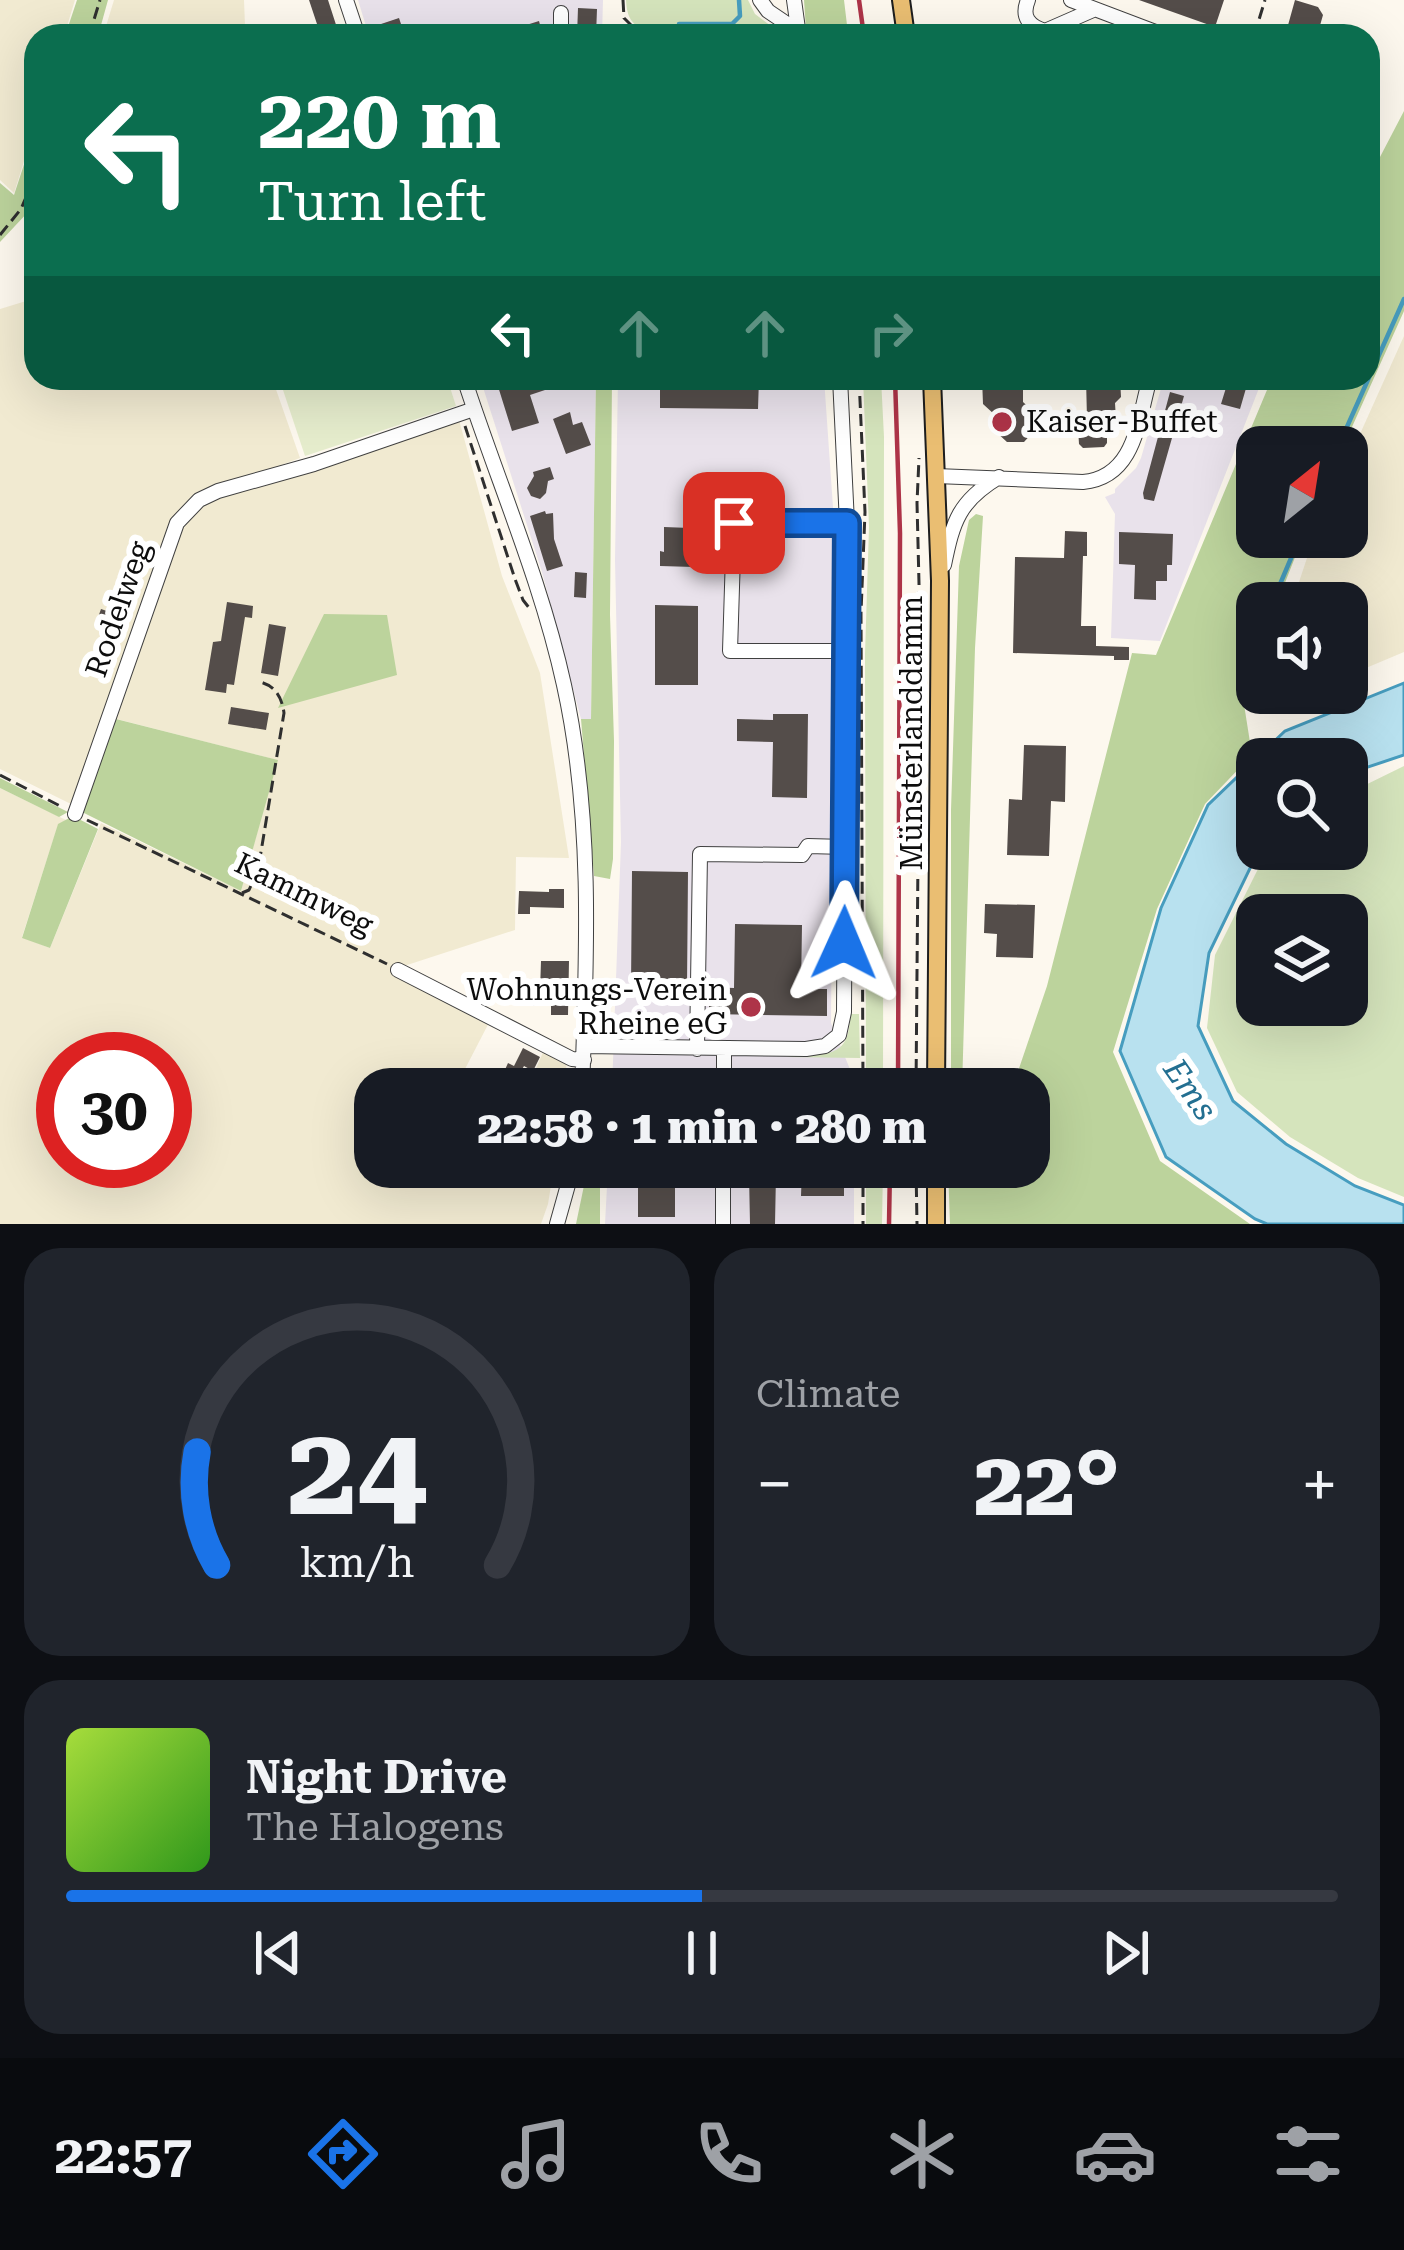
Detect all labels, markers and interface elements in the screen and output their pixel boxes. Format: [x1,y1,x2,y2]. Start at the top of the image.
text: 220 m [258,70,501,168]
icon: left [60,72,216,228]
text: Turn left [258,170,486,233]
icon: left [480,300,546,366]
icon: ahead [606,300,672,366]
icon: ahead [732,300,798,366]
icon: right [858,300,924,366]
place label: Kaiser-Buffet [1026,404,1218,439]
marker: Kaiser-Buffet [989,409,1015,435]
north arrow [1236,426,1368,558]
map controls [1236,426,1368,1026]
pin [683,472,785,574]
icon: arrive [701,490,767,556]
street label: Rodelweg [78,536,157,681]
button: sound [1236,582,1368,714]
street label: Münsterlanddamm [894,596,929,870]
button: search [1236,738,1368,870]
street label: Kammweg [229,845,379,942]
position arrow [781,880,907,1006]
button: layers [1236,894,1368,1026]
place label: Wohnungs-Verein Rheine eG [467,972,727,1041]
marker: Wohnungs-Verein Rheine eG [738,994,764,1020]
speed limit sign: 30 [36,1032,192,1188]
water label: Ems [1155,1050,1225,1127]
text: 22:58 · 1 min · 280 m [478,1101,926,1154]
text: Climate [756,1371,900,1417]
text: 24 [287,1398,427,1544]
text: 22° [974,1432,1120,1537]
text: − [756,1446,793,1523]
text: + [1301,1446,1338,1523]
text: km/h [300,1537,414,1587]
text: Night Drive [246,1751,507,1804]
text: The Halogens [246,1804,504,1850]
icon: previous [245,1920,311,1986]
icon: pause [669,1920,735,1986]
icon: next [1093,1920,1159,1986]
icon: directions [301,2112,385,2196]
icon: music [494,2112,578,2196]
icon: phone [687,2112,771,2196]
icon: climate [880,2112,964,2196]
icon: car [1073,2112,1157,2196]
icon: filters [1266,2112,1350,2196]
text: 22:57 [54,2123,192,2186]

